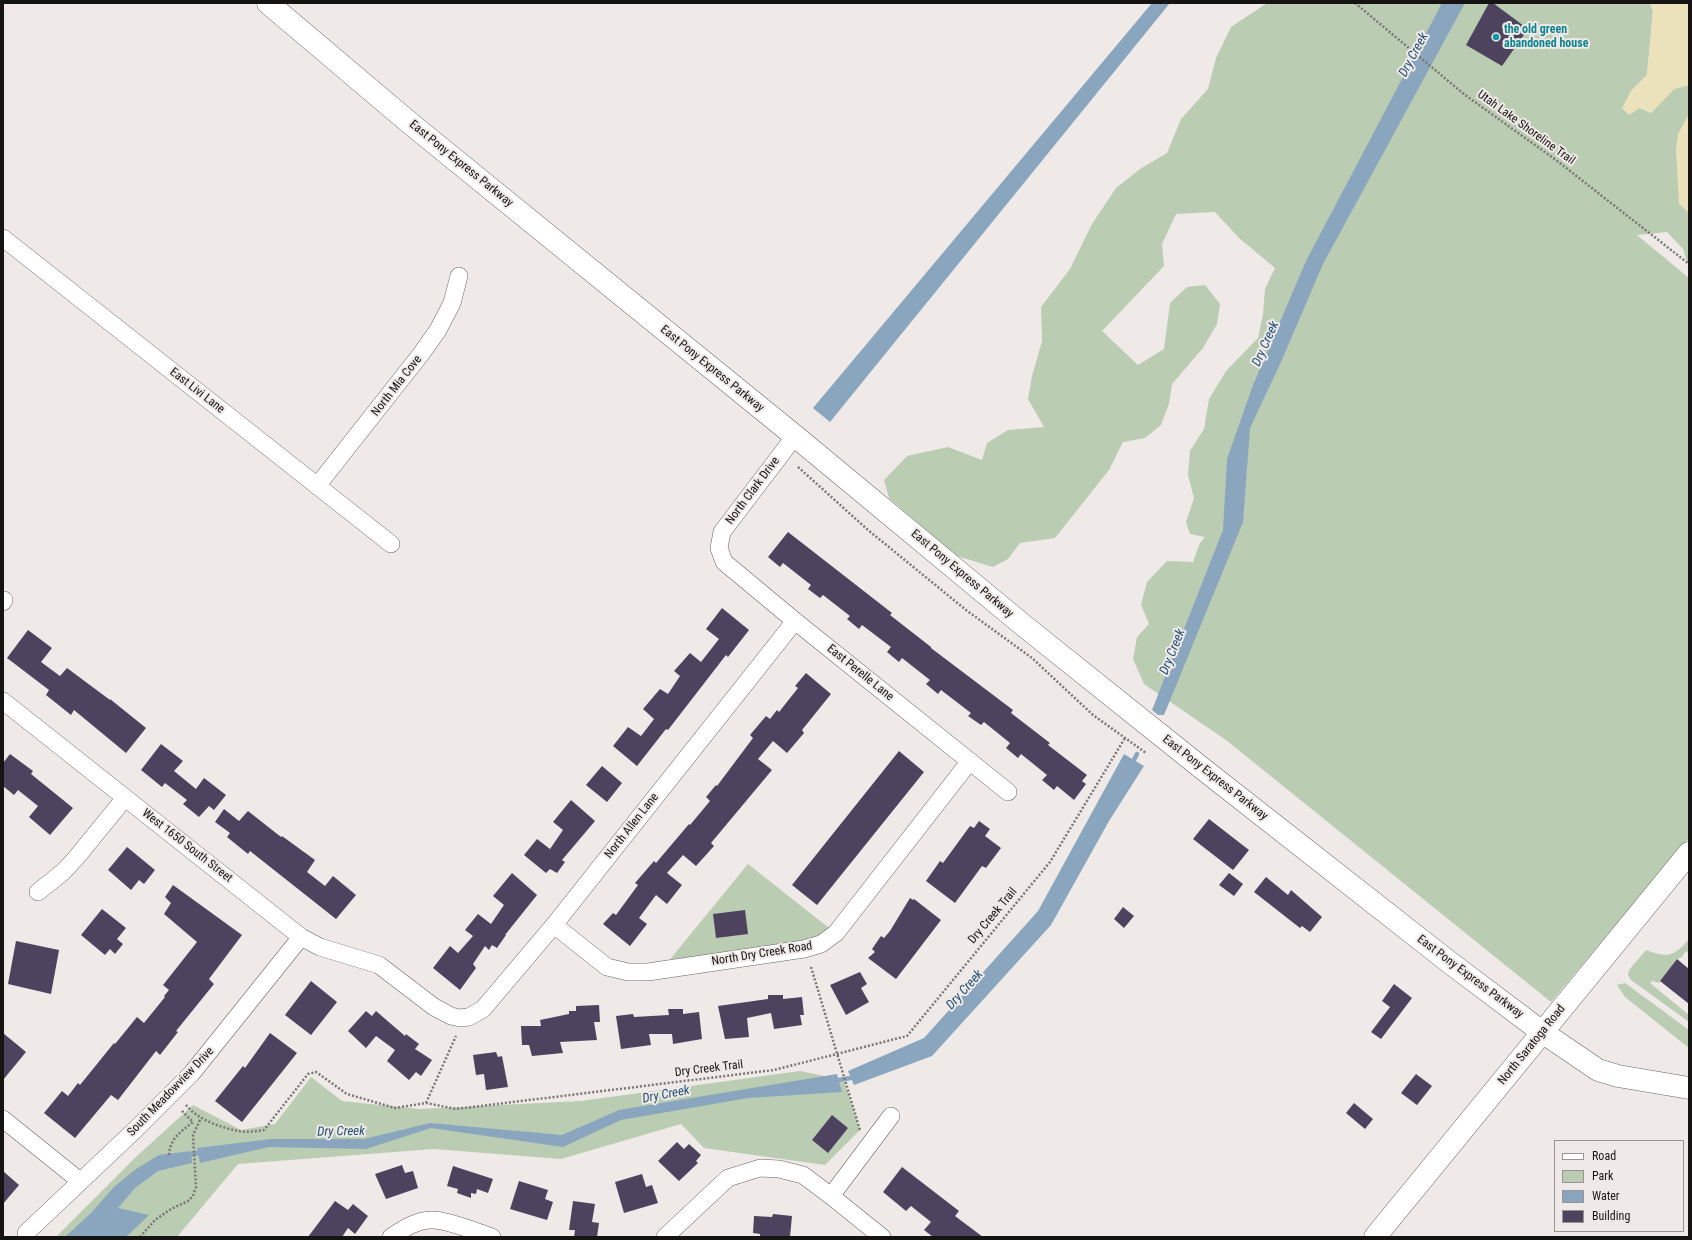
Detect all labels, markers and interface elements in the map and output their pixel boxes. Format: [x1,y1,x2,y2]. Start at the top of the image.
place label: the old green abandoned house [1504,23,1588,51]
water label: Dry Creek [1396,30,1432,80]
marker: the old green abandoned house [1491,32,1501,42]
street label: Utah Lake Shoreline Trail [1474,88,1578,168]
street label: East Pony Express Parkway [406,118,516,210]
water label: Dry Creek [1249,319,1283,369]
street label: East Pony Express Parkway [657,323,767,415]
street label: North Mia Cove [369,353,425,419]
street label: East Livi Lane [167,365,227,417]
street label: North Clark Drive [723,454,783,528]
street label: East Pony Express Parkway [908,527,1016,621]
water label: Dry Creek [1157,627,1189,677]
street label: East Perelle Lane [824,642,896,704]
street label: East Pony Express Parkway [1160,732,1270,824]
street label: North Allen Lane [602,790,662,862]
street label: West 1650 South Street [139,806,235,886]
street label: Dry Creek Trail [965,885,1021,947]
street label: East Pony Express Parkway [1414,932,1526,1022]
street label: North Dry Creek Road [711,939,813,969]
water label: Dry Creek [943,967,987,1013]
street label: North Saratoga Road [1495,1002,1569,1088]
street label: South Meadowview Drive [125,1044,217,1140]
street label: Dry Creek Trail [674,1058,744,1080]
water label: Dry Creek [641,1083,691,1107]
water label: Dry Creek [317,1124,365,1140]
legend [1554,1140,1684,1232]
text: Road [1592,1149,1616,1163]
text: Park [1592,1169,1613,1183]
text: Water [1592,1189,1620,1203]
text: Building [1592,1209,1630,1223]

